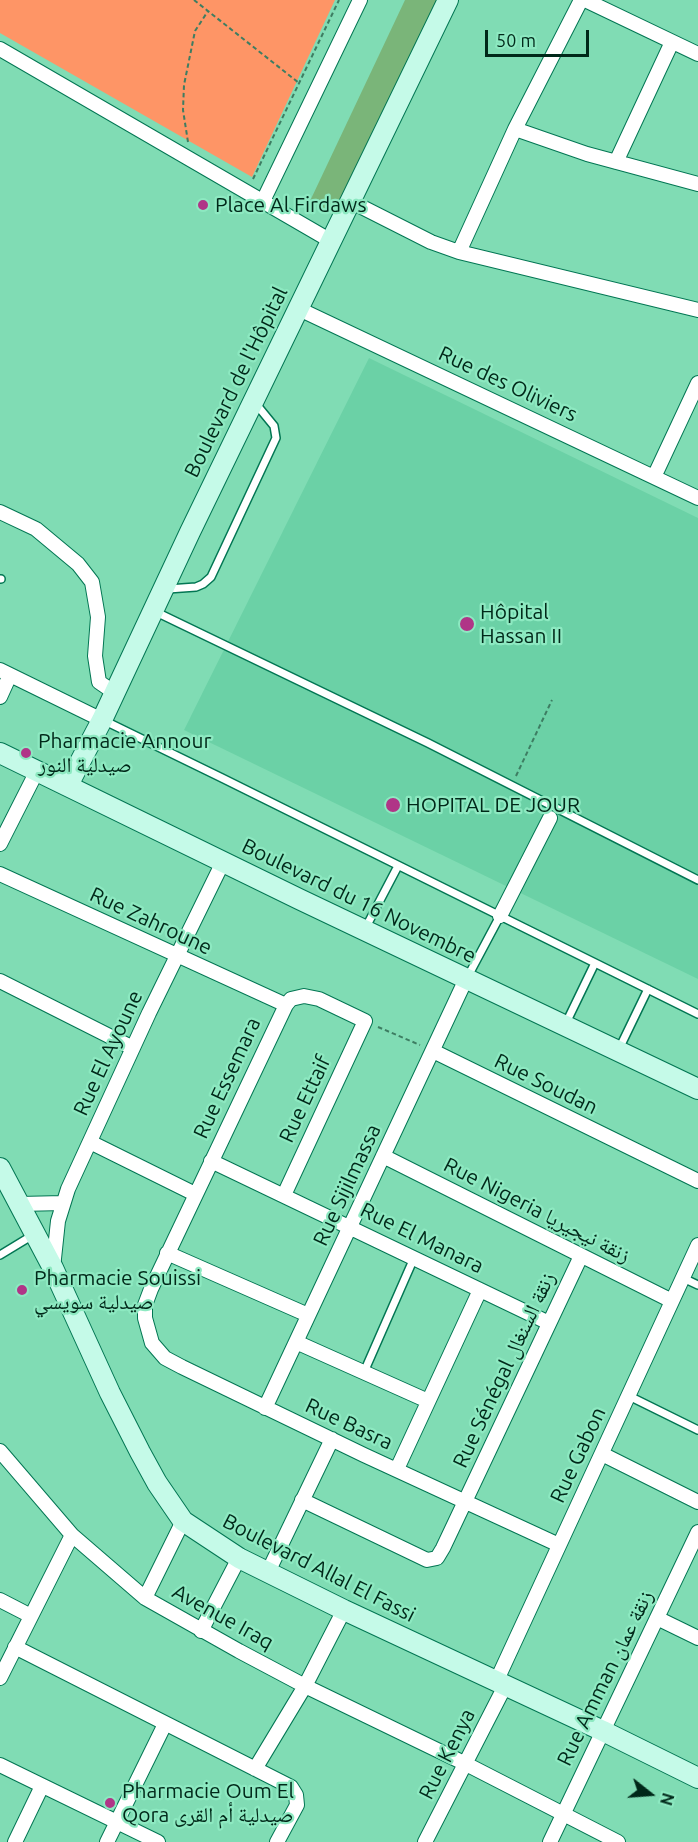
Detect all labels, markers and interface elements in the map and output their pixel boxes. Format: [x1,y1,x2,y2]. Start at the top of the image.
scale bar [488,18,592,56]
text: 50 m [496,30,536,50]
place label: Place Al Firdaws [215,192,367,218]
marker: Place Al Firdaws [196,198,210,212]
street label: Boulevard de l'Hôpital [179,283,293,481]
street label: Rue des Oliviers [435,341,581,427]
place label: Hôpital Hassan II [480,599,562,649]
marker: Hôpital Hassan II [458,615,476,633]
place label: Pharmacie Annour صيدلية النور [38,728,211,778]
marker: Pharmacie Annour صيدلية النور [19,746,33,760]
place label: HOPITAL DE JOUR [406,792,580,818]
marker: HOPITAL DE JOUR [384,796,402,814]
street label: Boulevard du 16 Novembre [238,833,480,969]
street label: Rue Zahroune [86,882,216,960]
street label: Rue El Ayoune [68,986,148,1120]
street label: Rue Essemara [188,1013,266,1143]
street label: Rue Soudan [490,1048,602,1120]
street label: Rue Ettaif [274,1051,336,1147]
street label: Rue Sijilmassa [308,1120,386,1250]
street label: Rue Nigeria زنقة نيجيريا [439,1152,635,1268]
street label: Rue El Manara [356,1197,488,1279]
place label: Pharmacie Souissi صيدلية سويسي [34,1265,201,1315]
street label: Rue Sénégal زنقة السنغال [448,1268,560,1472]
marker: Pharmacie Souissi صيدلية سويسي [15,1283,29,1297]
street label: Rue Basra [301,1393,397,1455]
street label: Rue Gabon [545,1403,611,1507]
street label: Boulevard Allal El Fassi [218,1508,420,1628]
street label: Avenue Iraq [168,1579,278,1655]
street label: Rue Amman زنقة عمان [552,1586,658,1770]
street label: Rue Kenya [413,1704,481,1804]
north arrow [620,1764,680,1824]
place label: Pharmacie Oum El Qora صيدلية أم القرى [122,1778,294,1828]
text: N [657,1791,678,1808]
marker: Pharmacie Oum El Qora صيدلية أم القرى [103,1796,117,1810]

